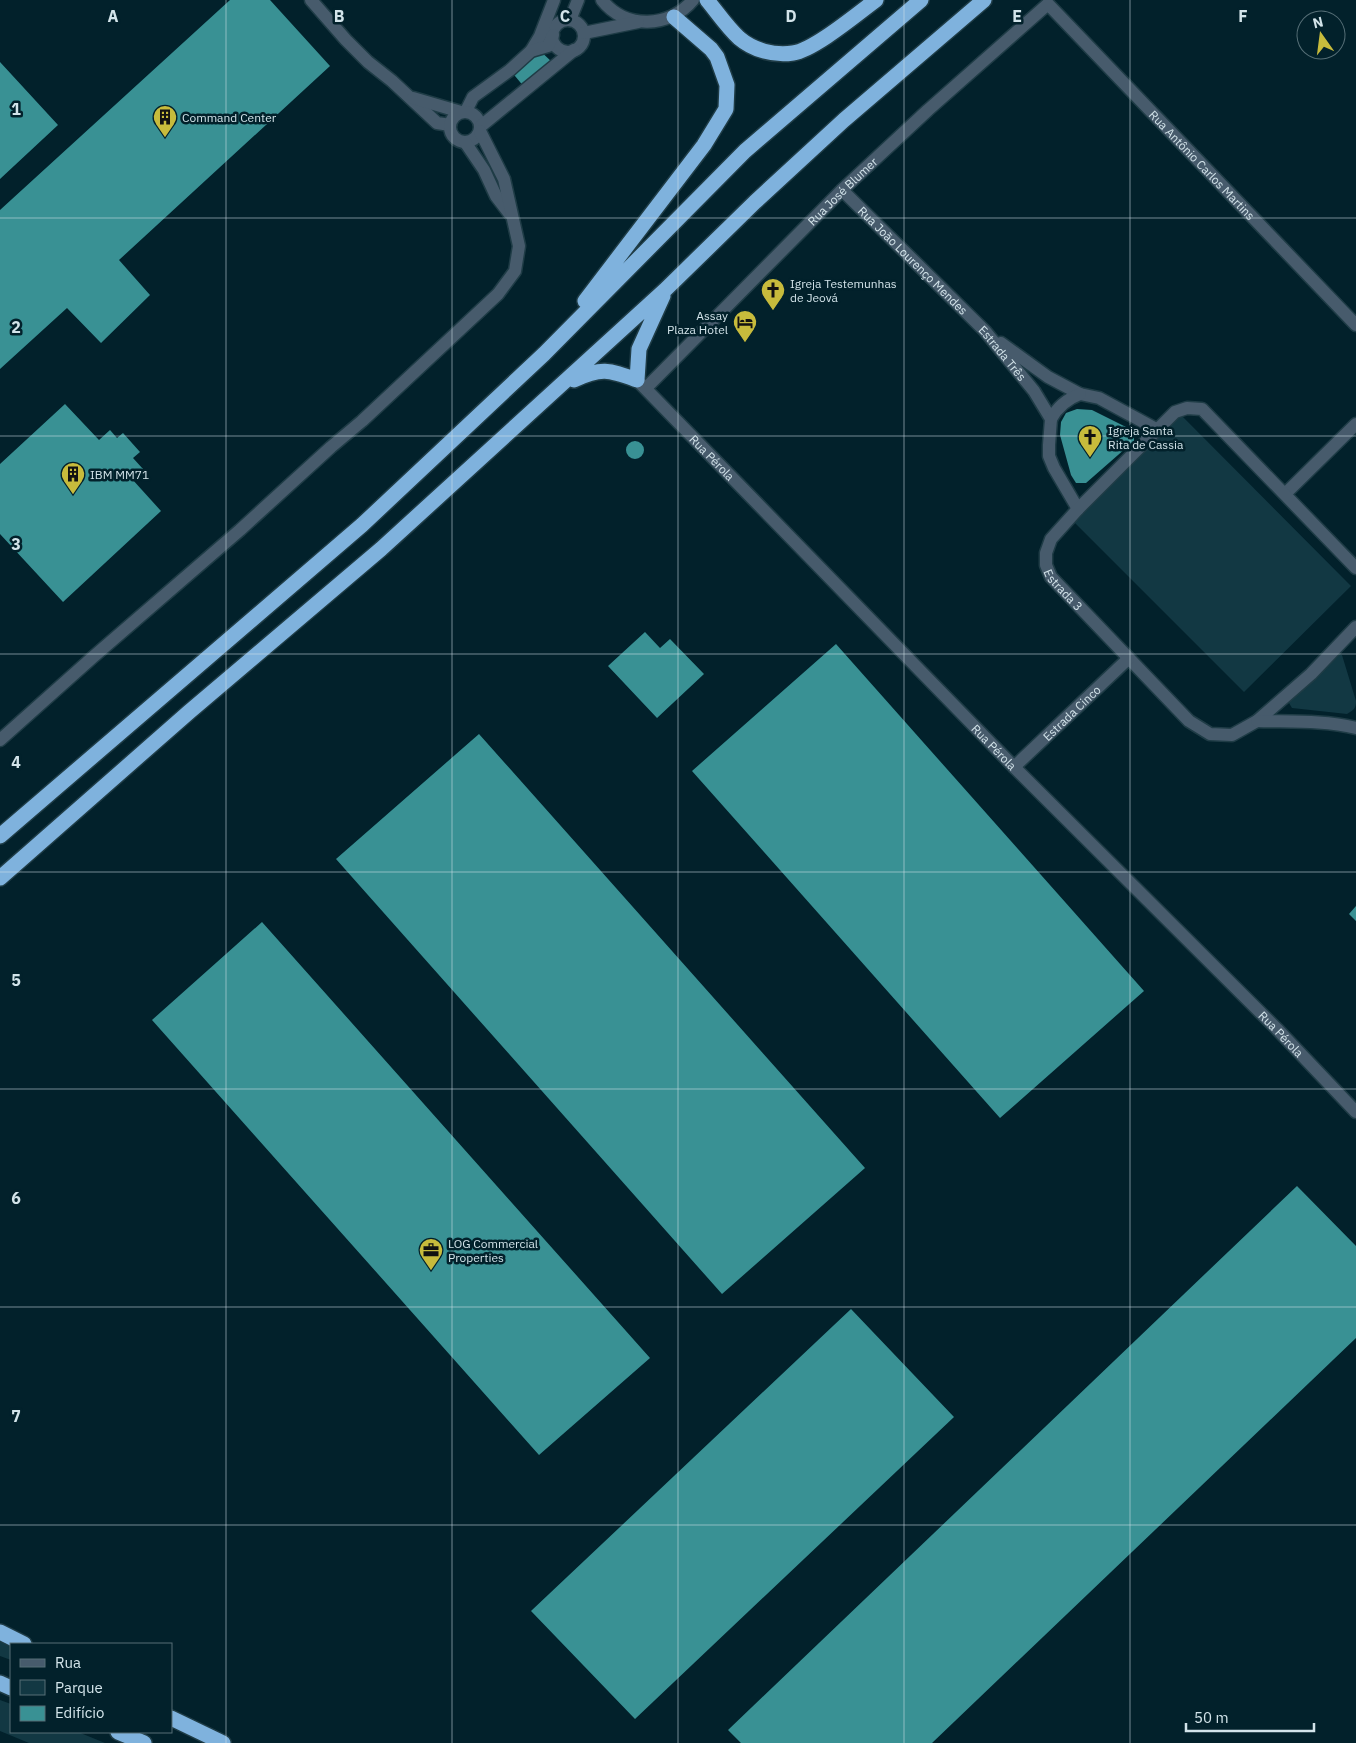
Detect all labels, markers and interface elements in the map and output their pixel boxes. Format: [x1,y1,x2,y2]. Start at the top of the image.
text: A [108,6,119,26]
text: B [334,6,345,26]
text: C [560,6,570,26]
text: D [785,6,797,26]
text: E [1012,6,1022,26]
text: F [1238,6,1248,26]
north arrow [1296,10,1346,60]
text: N [1311,12,1325,32]
text: 1 [11,99,21,119]
building icon: Command Center [152,104,178,138]
street label: Rua Antônio Carlos Martins [1146,107,1258,223]
place label: Command Center [182,110,277,125]
street label: Rua José Blumer [804,153,881,228]
street label: Rua João Lourenço Mendes [855,203,971,318]
place label: Igreja Testemunhas de Jeová [790,276,897,305]
church icon: Igreja Testemunhas de Jeová [760,277,786,311]
place label: Assay Plaza Hotel [667,308,728,337]
hotel icon: Assay Plaza Hotel [732,309,758,343]
text: 2 [11,317,21,337]
street label: Estrada Três [976,322,1030,384]
place label: Igreja Santa Rita de Cassia [1108,423,1184,452]
church icon: Igreja Santa Rita de Cassia [1077,424,1103,458]
street label: Rua Pérola [687,431,738,484]
building icon: IBM MM71 [60,461,86,495]
place label: IBM MM71 [90,467,149,482]
text: 3 [11,534,21,554]
street label: Estrada 3 [1041,567,1086,613]
street label: Estrada Cinco [1039,682,1104,744]
street label: Rua Pérola [969,721,1020,773]
text: 4 [11,752,21,772]
text: 5 [11,970,21,990]
street label: Rua Pérola [1256,1008,1307,1060]
text: 6 [11,1188,21,1208]
place label: LOG Commercial Properties [448,1236,538,1265]
office icon: LOG Commercial Properties [418,1237,444,1271]
text: 7 [11,1406,21,1426]
legend [10,1643,172,1733]
text: Rua [55,1653,81,1672]
text: Parque [55,1678,103,1697]
scale bar [1186,1700,1314,1732]
text: Edifício [55,1703,104,1722]
text: 50 m [1194,1708,1229,1727]

